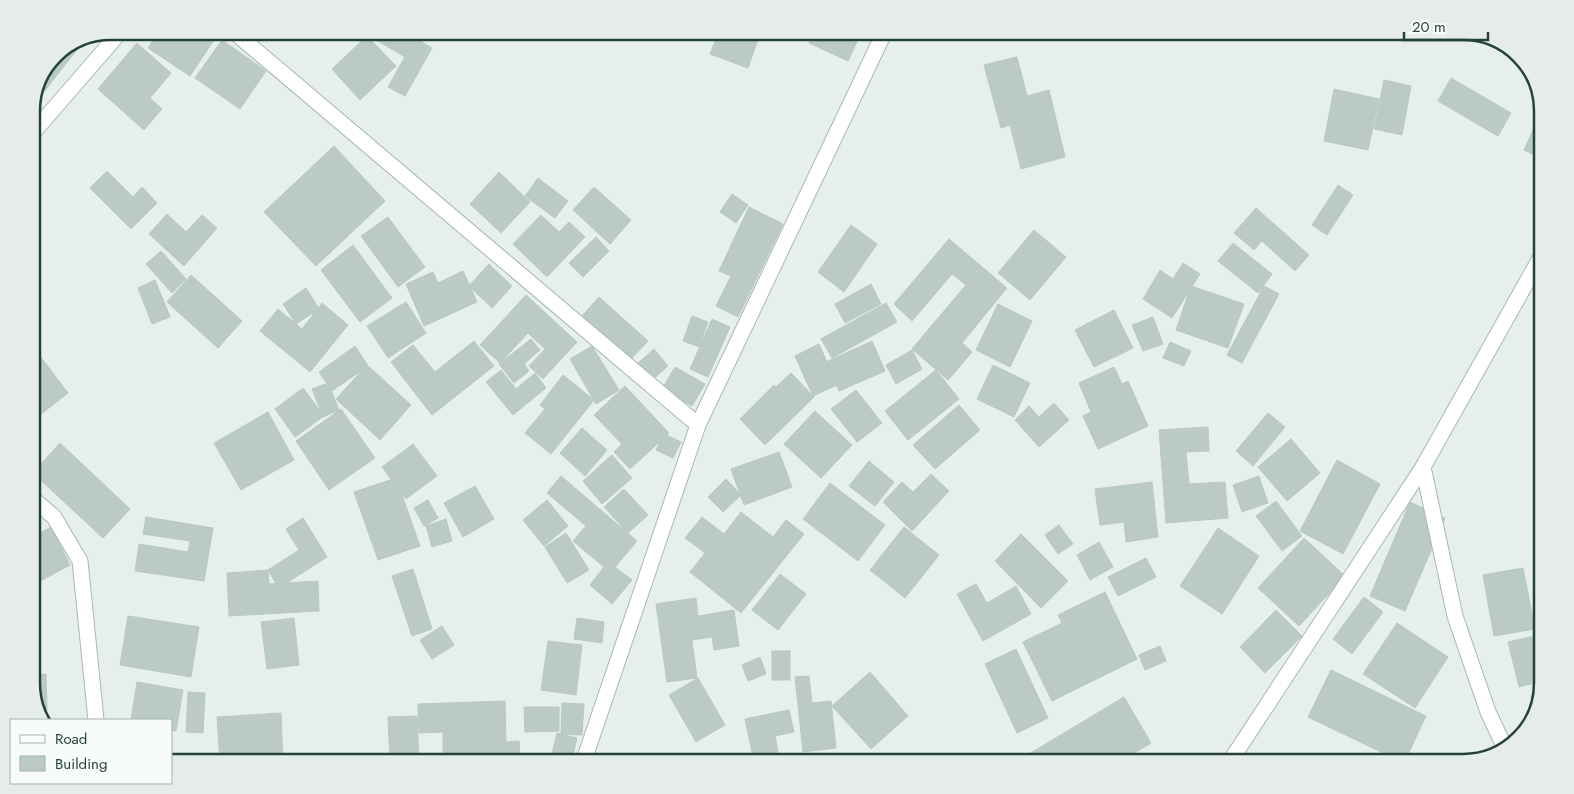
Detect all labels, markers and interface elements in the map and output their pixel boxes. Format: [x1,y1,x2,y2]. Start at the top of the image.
scale bar [1404,10,1488,42]
text: 20 m [1412,16,1446,38]
legend [10,719,172,784]
text: Road [55,728,87,750]
text: Building [55,753,107,775]

